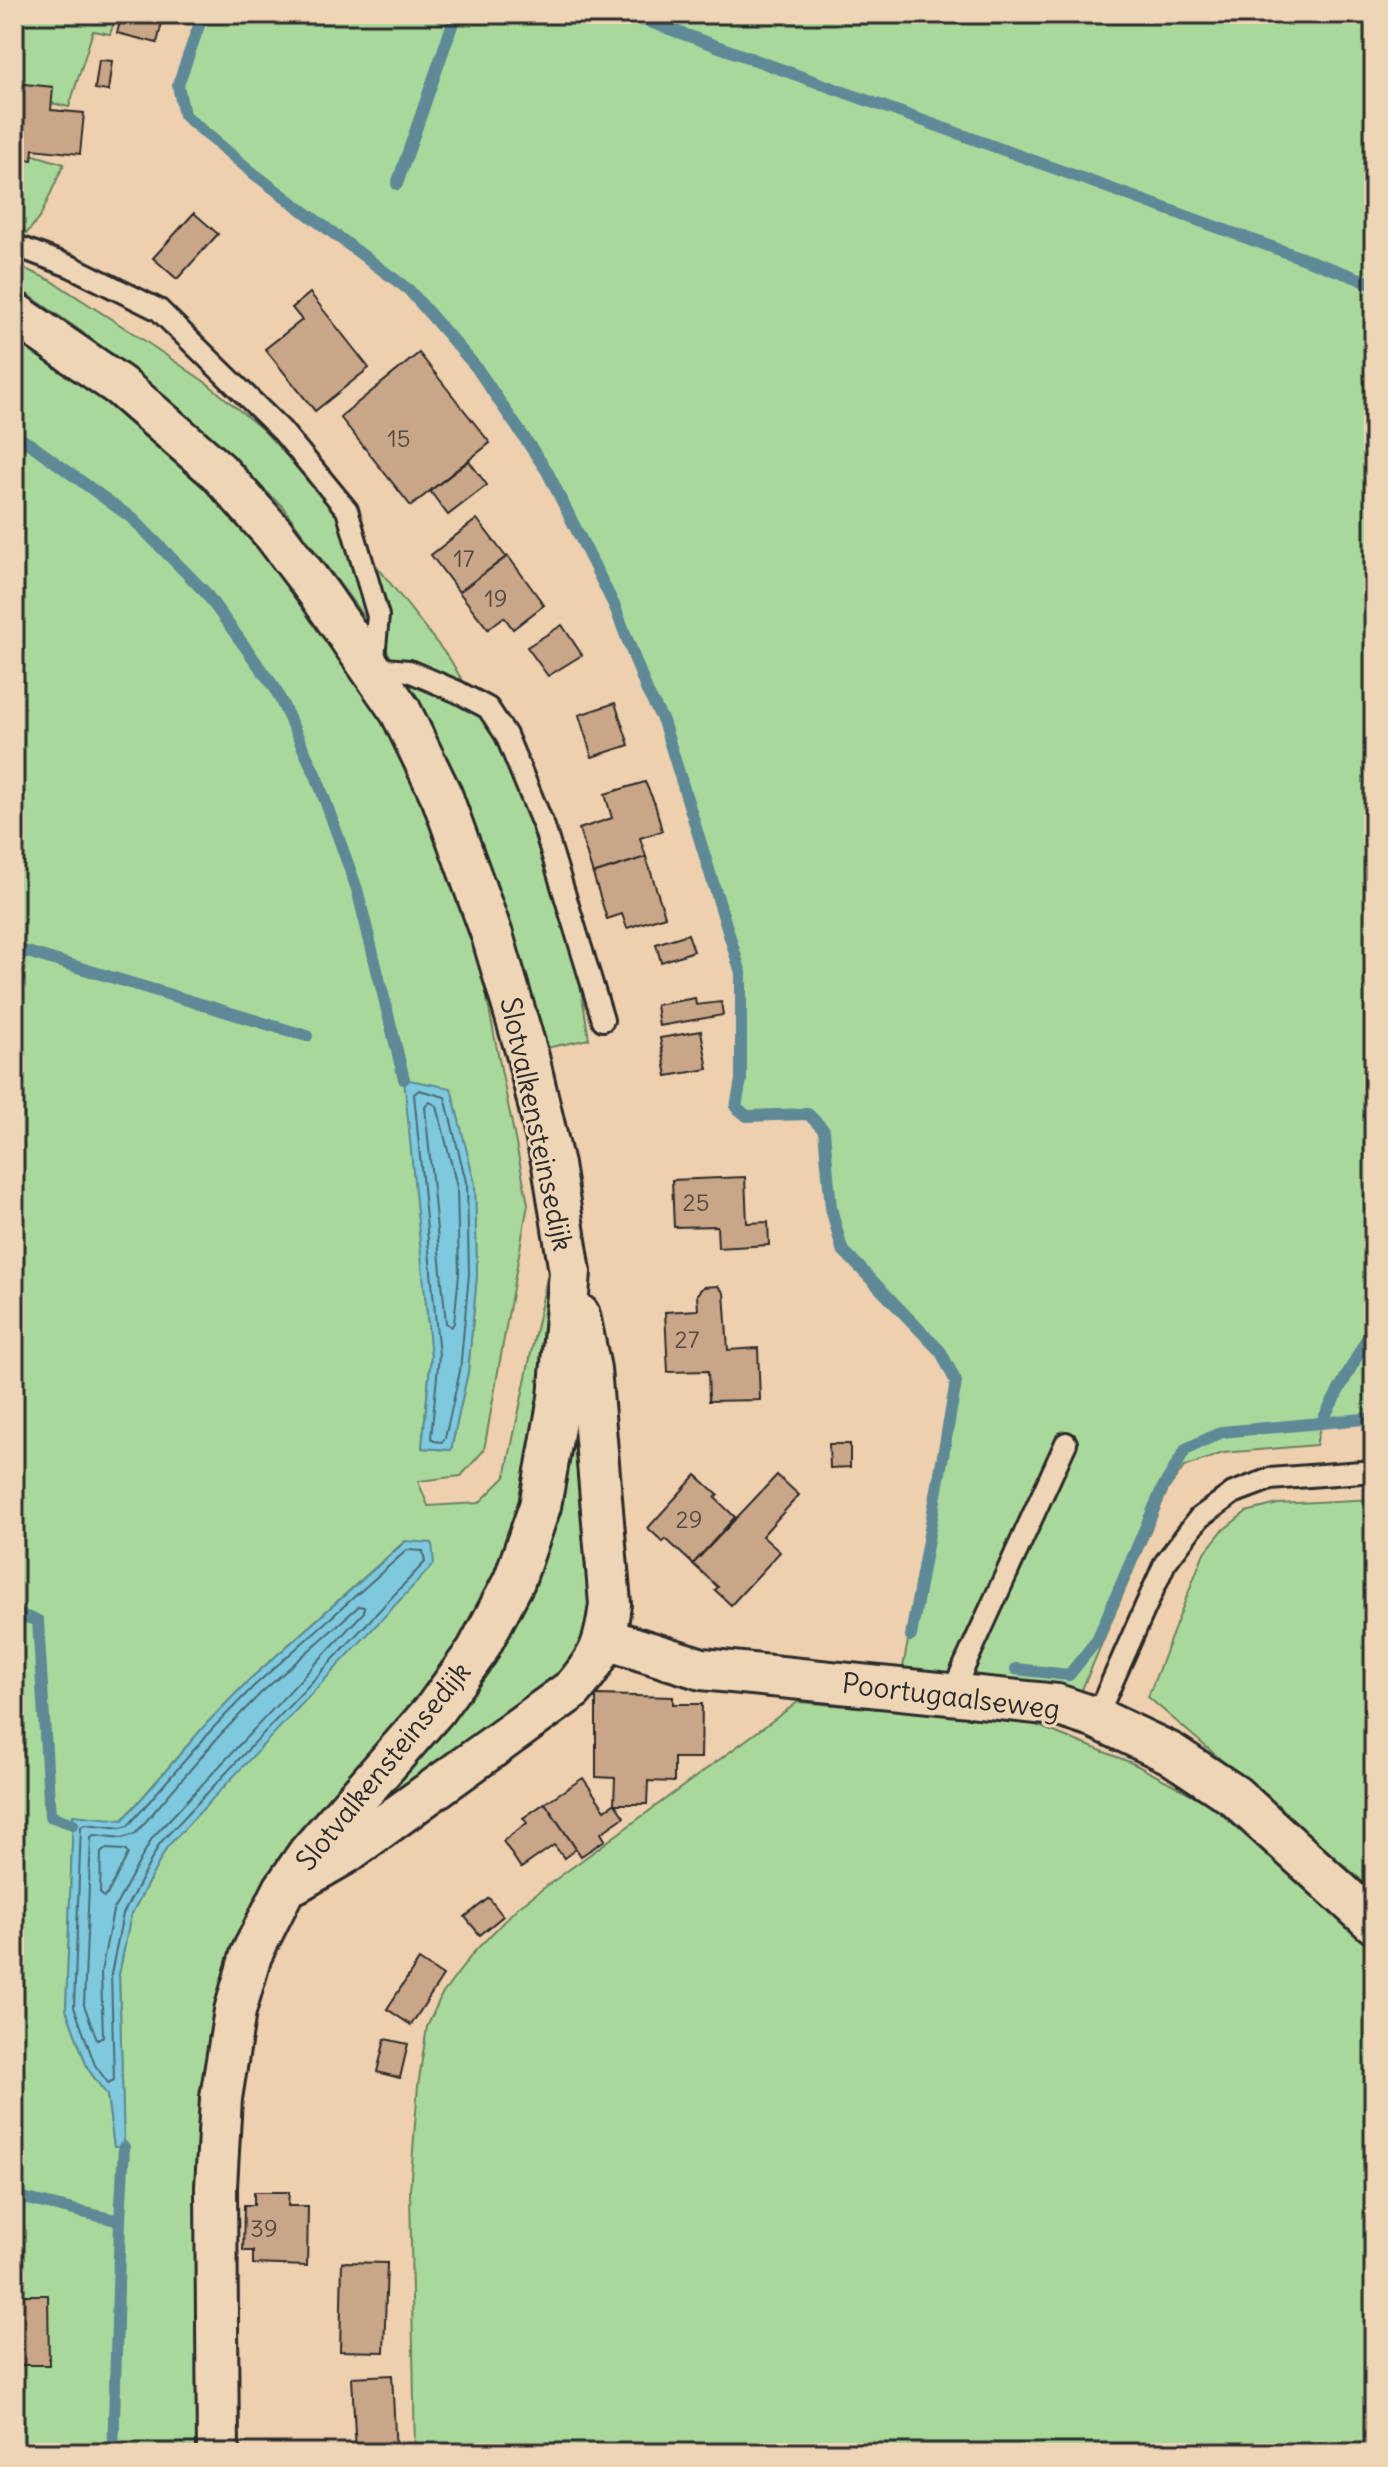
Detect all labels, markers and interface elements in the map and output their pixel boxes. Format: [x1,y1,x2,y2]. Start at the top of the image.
house number: 15 [387,423,411,453]
house number: 17 [453,543,475,573]
house number: 19 [484,583,508,613]
street label: Slotvalkensteinsedijk [493,994,581,1254]
house number: 25 [683,1187,709,1217]
house number: 27 [675,1324,700,1354]
house number: 29 [676,1504,702,1534]
street label: Slotvalkensteinsedijk [288,1654,478,1878]
street label: Poortugaalseweg [840,1665,1062,1727]
house number: 39 [250,2213,278,2243]

